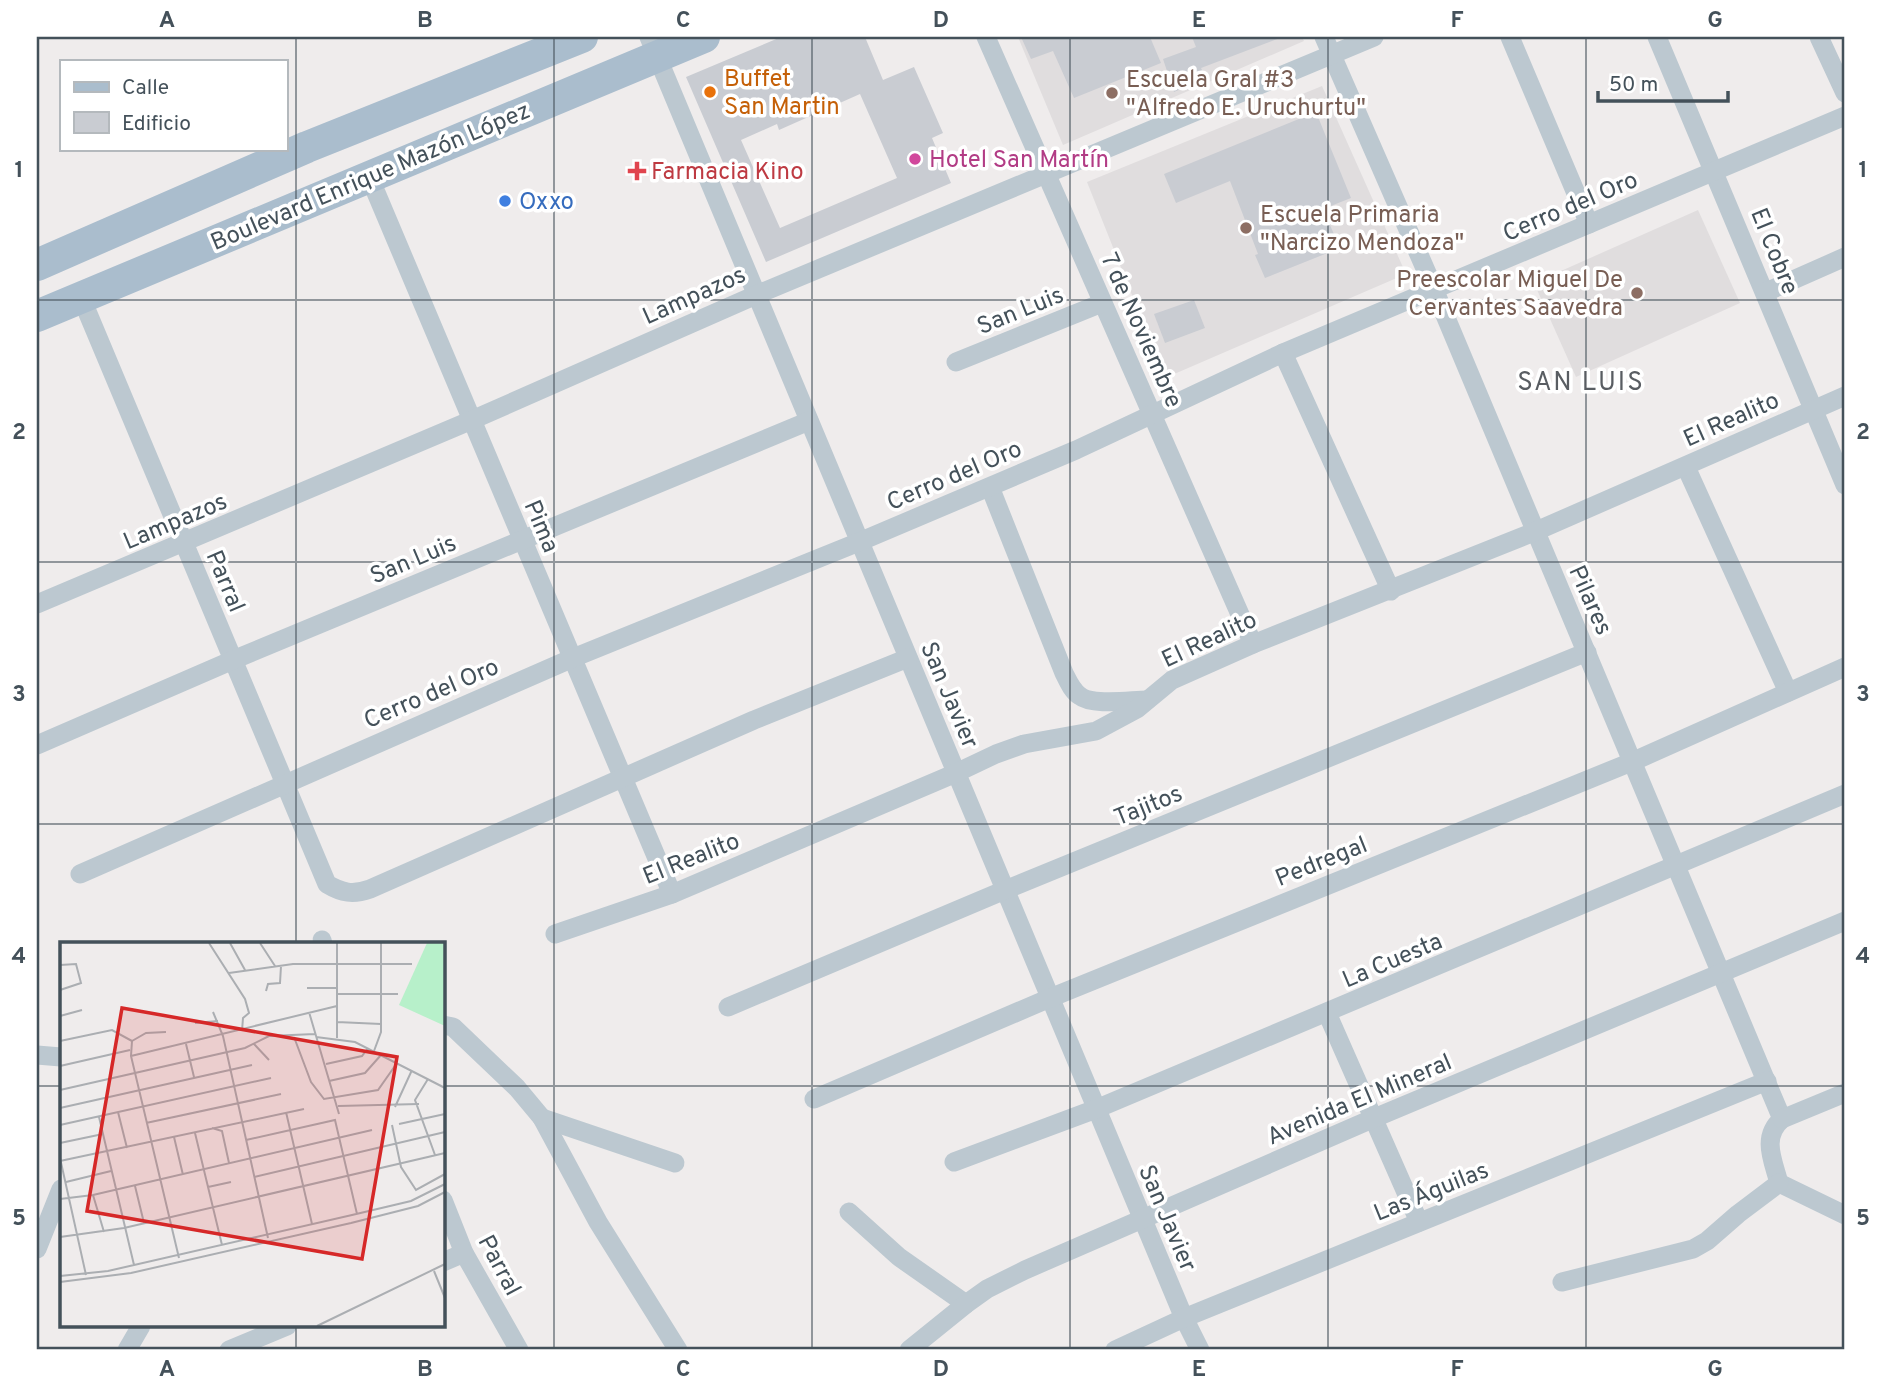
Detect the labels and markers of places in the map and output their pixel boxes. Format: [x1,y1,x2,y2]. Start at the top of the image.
place label: Buffet San Martin [724,65,840,123]
place label: Escuela Gral #3 "Alfredo E. Uruchurtu" [1126,66,1366,124]
marker: Buffet San Martin [702,84,718,100]
marker: Escuela Gral #3 "Alfredo E. Uruchurtu" [1104,85,1120,101]
place label: Hotel San Martín [929,146,1109,176]
marker: Hotel San Martín [907,151,923,167]
place label: Farmacia Kino [651,158,804,188]
marker: Farmacia Kino [629,163,645,179]
place label: Oxxo [519,188,574,218]
marker: Oxxo [497,193,513,209]
place label: Escuela Primaria "Narcizo Mendoza" [1260,201,1464,259]
marker: Escuela Primaria "Narcizo Mendoza" [1238,220,1254,236]
place label: Preescolar Miguel De Cervantes Saavedra [1396,266,1623,324]
marker: Preescolar Miguel De Cervantes Saavedra [1629,285,1645,301]

